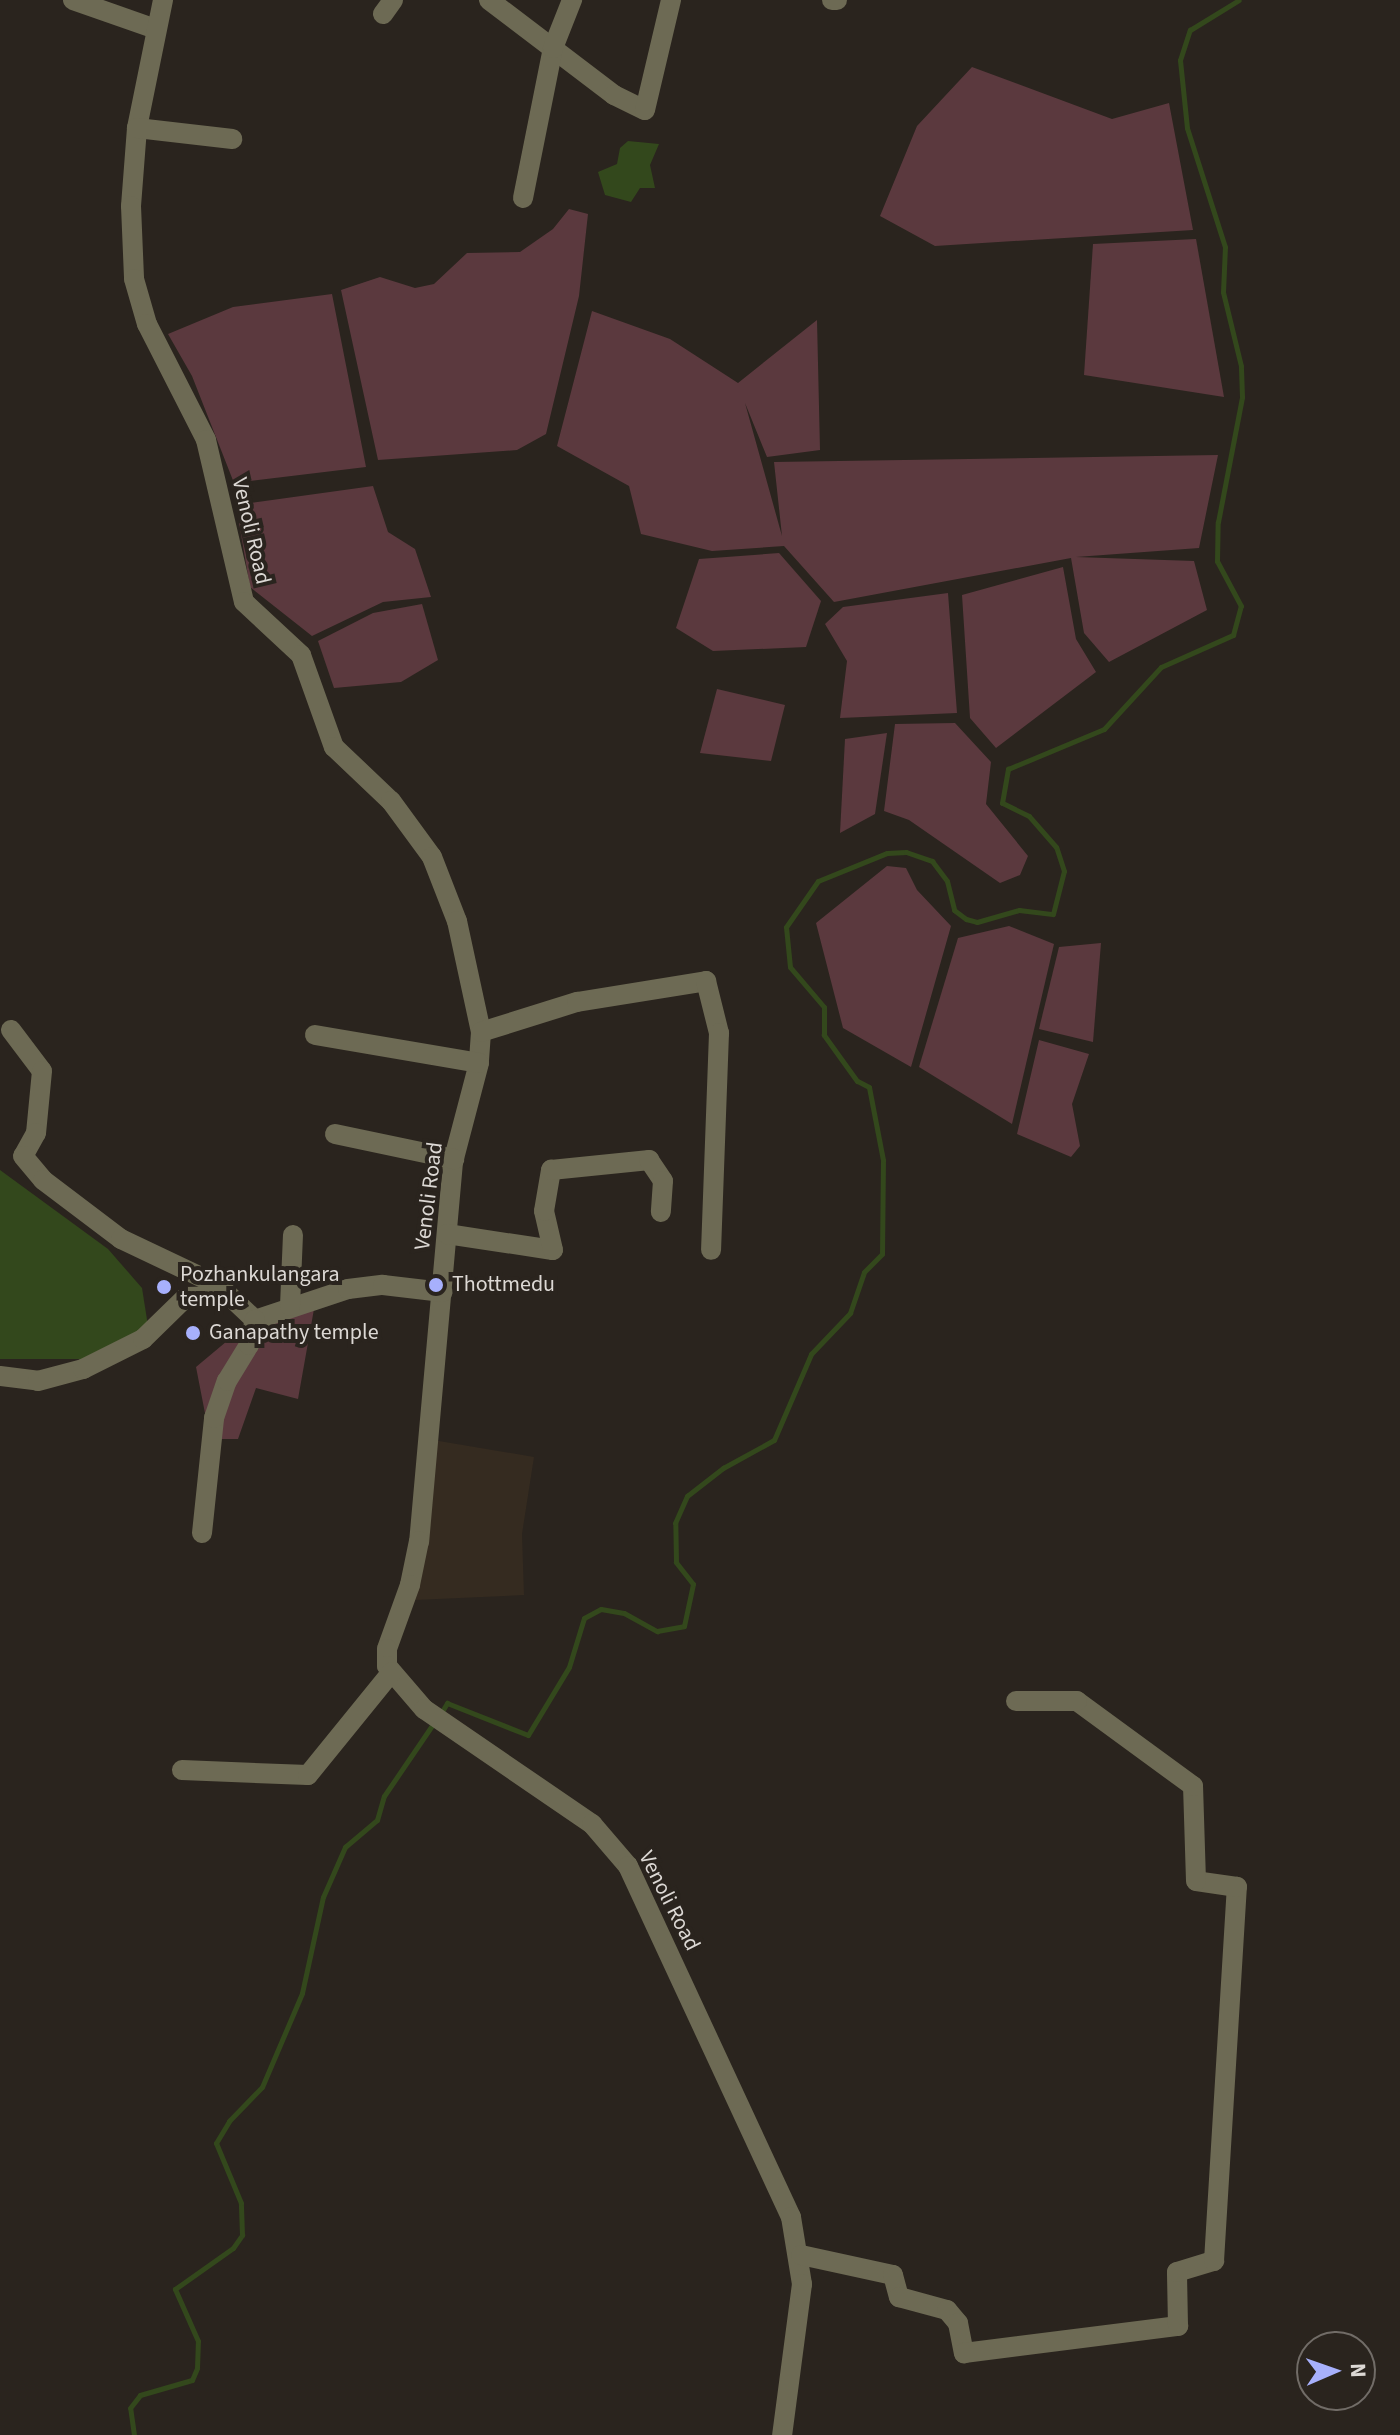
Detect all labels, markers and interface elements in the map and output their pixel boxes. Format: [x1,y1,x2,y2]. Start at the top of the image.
street label: Venoli Road [226,475,276,587]
street label: Venoli Road [409,1141,449,1251]
place label: Pozhankulangara temple [180,1261,339,1312]
place label: Thottmedu [452,1272,555,1298]
marker: Thottmedu [427,1276,445,1294]
marker: Pozhankulangara temple [155,1278,173,1296]
place label: Ganapathy temple [209,1320,379,1346]
marker: Ganapathy temple [184,1324,202,1342]
street label: Venoli Road [633,1847,705,1955]
north arrow [1296,2331,1376,2411]
text: N [1342,2362,1374,2378]

